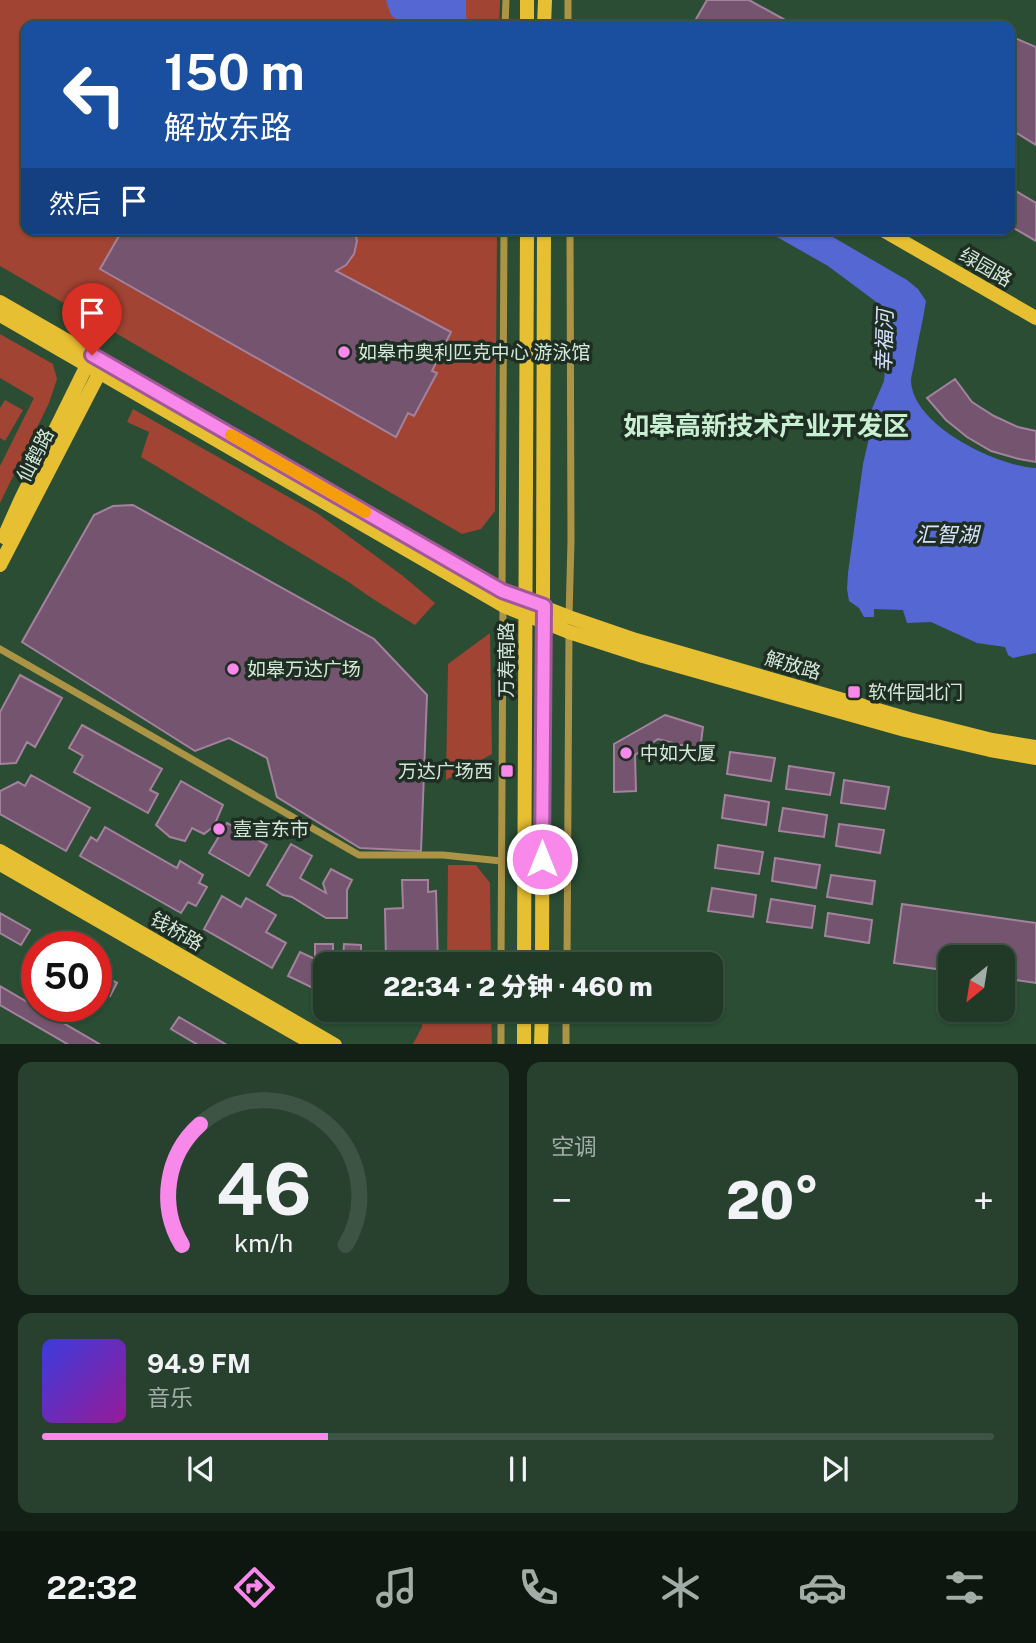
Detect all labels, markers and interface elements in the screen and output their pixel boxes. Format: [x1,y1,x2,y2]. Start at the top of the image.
text: 150 m [164,43,305,101]
icon: left [49,49,140,140]
text: 解放东路 [164,109,292,146]
icon: arrive [115,182,153,220]
text: 然后 [49,188,101,219]
street label: 绿园路 [956,243,1016,291]
pin [62,283,122,355]
icon: arrive [73,294,111,332]
water label: 幸福河 [870,305,898,373]
place label: 如皋市奥利匹克中心 游泳馆 [358,341,591,363]
marker: 如皋市奥利匹克中心 游泳馆 [336,344,352,360]
district label: 如皋高新技术产业开发区 [623,410,909,441]
street label: 仙鹤路 [12,425,58,485]
water label: 汇智湖 [916,522,981,547]
street label: 万寿南路 [495,622,517,698]
street label: 解放路 [763,647,823,683]
place label: 如皋万达广场 [247,658,361,680]
marker: 如皋万达广场 [225,661,241,677]
place label: 软件园北门 [868,681,963,703]
marker: 软件园北门 [846,684,862,700]
place label: 中如大厦 [640,742,716,764]
marker: 中如大厦 [618,745,634,761]
place label: 万达广场西 [398,760,493,782]
marker: 万达广场西 [499,763,515,779]
place label: 壹言东市 [233,818,309,840]
marker: 壹言东市 [211,821,227,837]
position arrow [505,822,579,896]
street label: 钱桥路 [147,907,207,955]
speed limit sign: 50 [21,931,112,1022]
north arrow [938,945,1015,1022]
map controls [938,945,1015,1022]
text: 22:34 · 2 分钟 · 460 m [383,971,653,1002]
text: 空调 [551,1133,597,1160]
text: 46 [216,1146,311,1231]
text: 20° [726,1170,819,1231]
text: − [551,1178,572,1223]
text: + [973,1178,994,1223]
text: km/h [234,1227,293,1257]
text: 94.9 FM [147,1348,251,1379]
text: 音乐 [147,1384,193,1411]
icon: previous [182,1450,220,1488]
icon: pause [499,1450,537,1488]
icon: next [816,1450,854,1488]
icon: directions [230,1563,279,1612]
icon: music [372,1563,421,1612]
icon: phone [514,1563,563,1612]
icon: climate [656,1563,705,1612]
icon: car [798,1563,847,1612]
icon: filters [940,1563,989,1612]
text: 22:32 [47,1569,137,1606]

